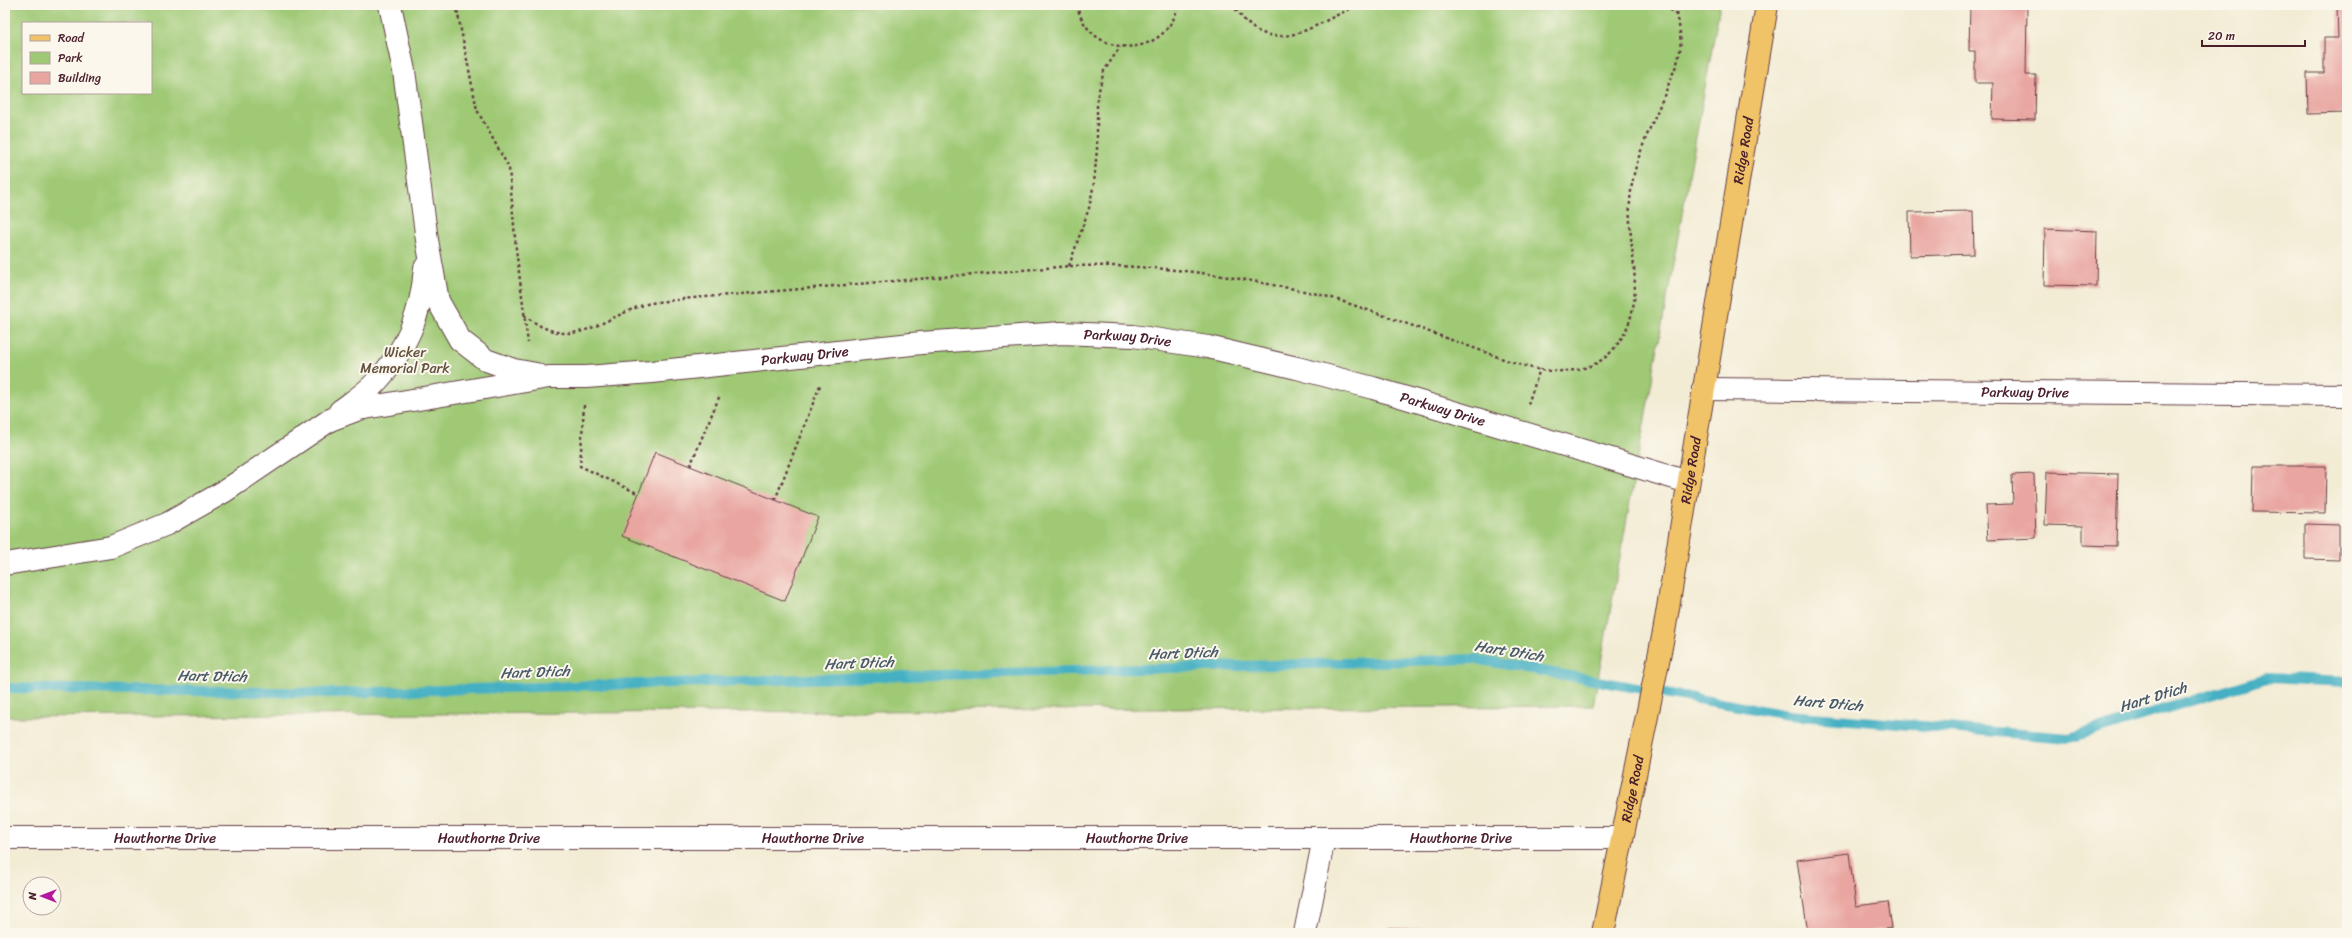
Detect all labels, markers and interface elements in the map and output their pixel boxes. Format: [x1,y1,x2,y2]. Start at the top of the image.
legend [22,22,152,94]
scale bar [2202,22,2305,48]
text: 20 m [2208,25,2235,47]
text: Road [58,27,85,49]
text: Park [58,47,83,69]
text: Building [58,67,101,89]
street label: Ridge Road [1726,114,1762,186]
street label: Parkway Drive [1083,322,1173,354]
street label: Parkway Drive [760,339,850,373]
park label: Wicker Memorial Park [360,340,450,381]
street label: Parkway Drive [1981,380,2069,405]
street label: Parkway Drive [1397,385,1489,434]
street label: Ridge Road [1673,433,1709,506]
water label: Hart Dtich [1473,633,1547,670]
water label: Hart Dtich [1148,639,1220,667]
water label: Hart Dtich [824,649,896,677]
water label: Hart Dtich [500,658,572,686]
water label: Hart Dtich [177,662,249,690]
water label: Hart Dtich [2116,674,2192,720]
water label: Hart Dtich [1792,687,1866,719]
street label: Ridge Road [1614,752,1652,825]
street label: Hawthorne Drive [114,826,216,851]
street label: Hawthorne Drive [438,826,540,851]
street label: Hawthorne Drive [762,826,864,851]
street label: Hawthorne Drive [1086,826,1188,851]
street label: Hawthorne Drive [1410,826,1512,851]
north arrow [22,876,62,916]
text: N [23,892,42,901]

